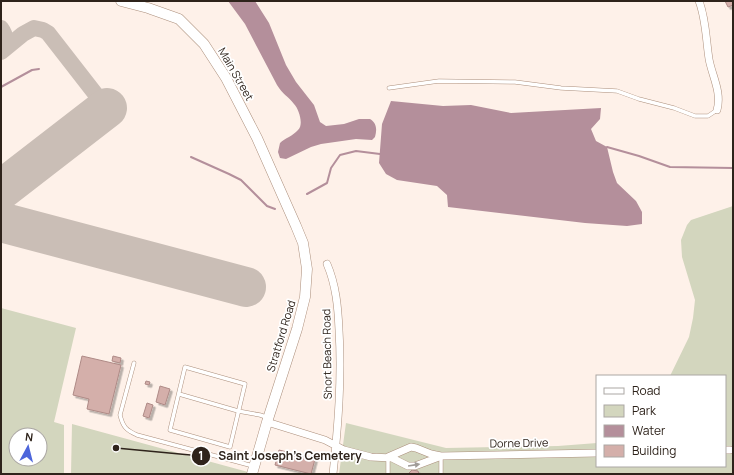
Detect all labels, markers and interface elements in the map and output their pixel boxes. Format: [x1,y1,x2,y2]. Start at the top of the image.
street label: Main Street [215,44,258,103]
street label: Stratford Road [262,298,299,374]
street label: Short Beach Road [318,309,335,399]
legend [596,375,726,467]
text: Road [632,382,660,399]
text: Park [632,402,657,419]
text: Water [632,422,666,439]
north arrow [8,427,48,467]
text: N [24,429,34,445]
street label: Dorne Drive [490,434,549,451]
text: Building [632,442,676,459]
callout: Saint Joseph's Cemetery [191,444,370,468]
text: 1 [198,447,204,464]
text: Saint Joseph's Cemetery [218,447,362,464]
one-way arrow [408,462,421,468]

